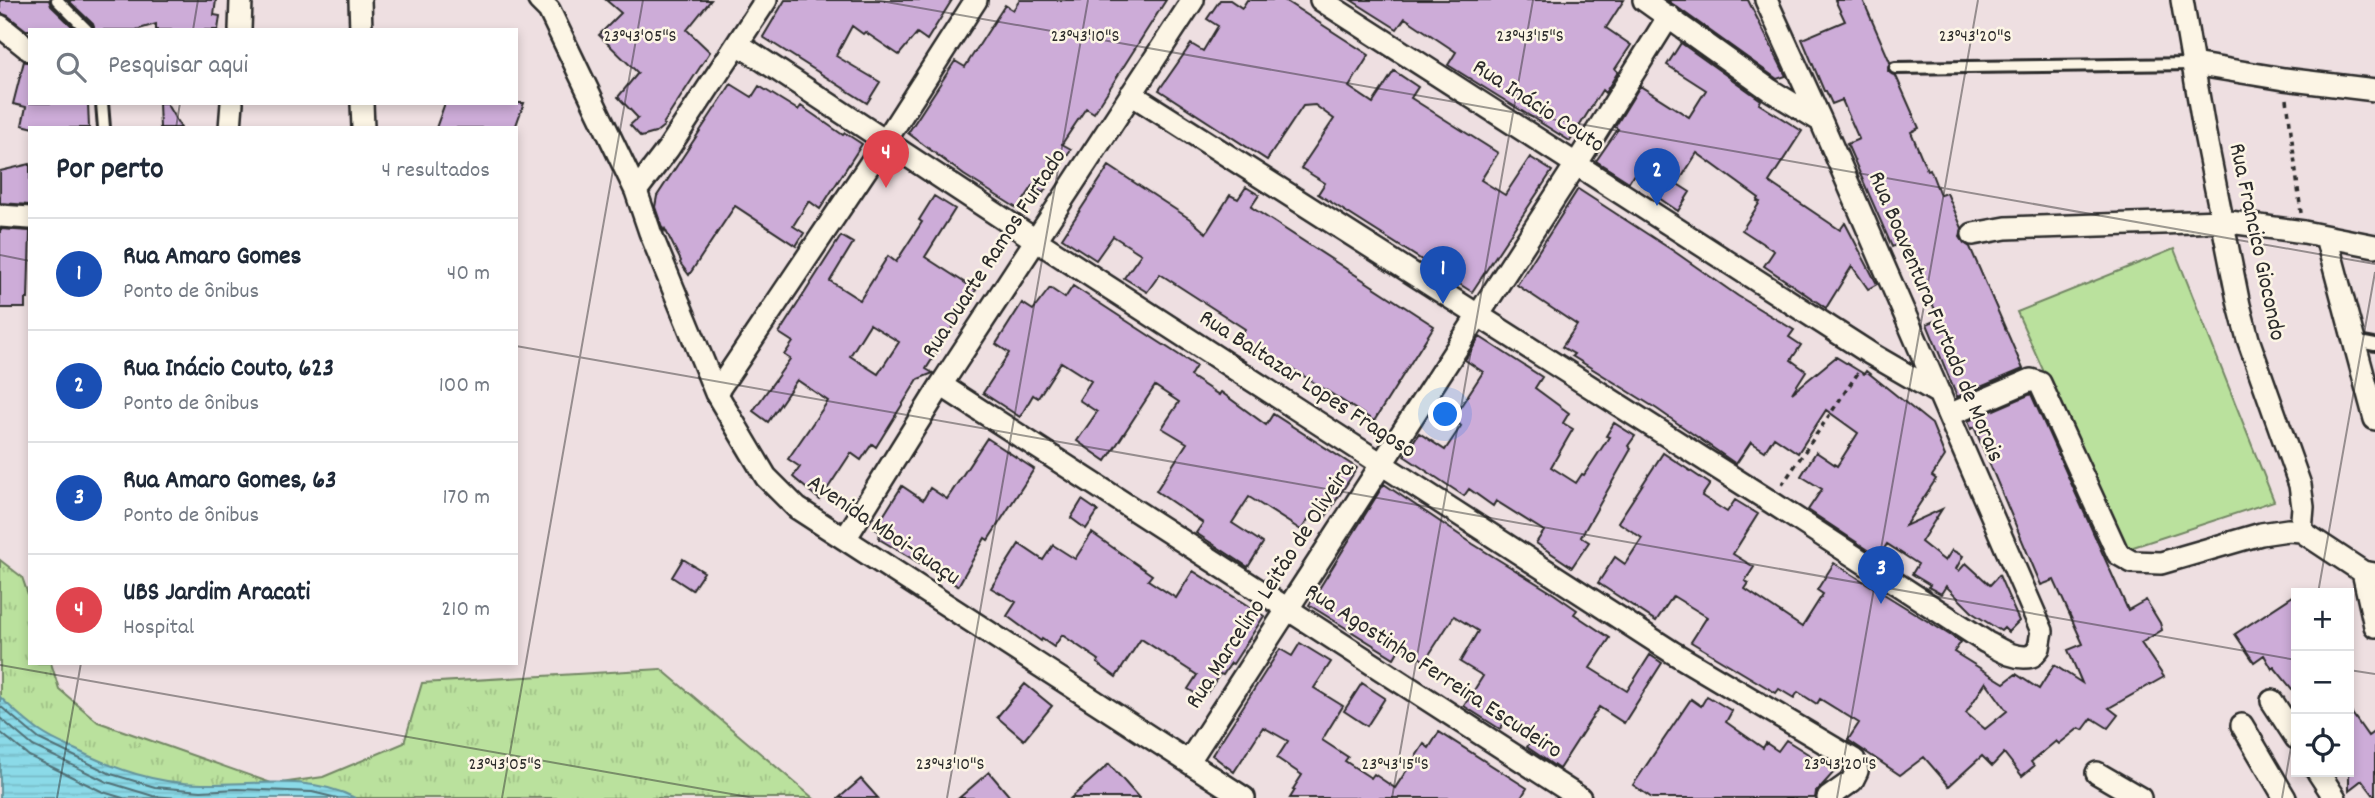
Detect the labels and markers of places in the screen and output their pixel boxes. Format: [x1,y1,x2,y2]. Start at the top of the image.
pin: 4 [863,130,909,188]
pin: 2 [1634,148,1680,206]
pin: 1 [1420,246,1466,304]
pin: 3 [1858,546,1904,604]

